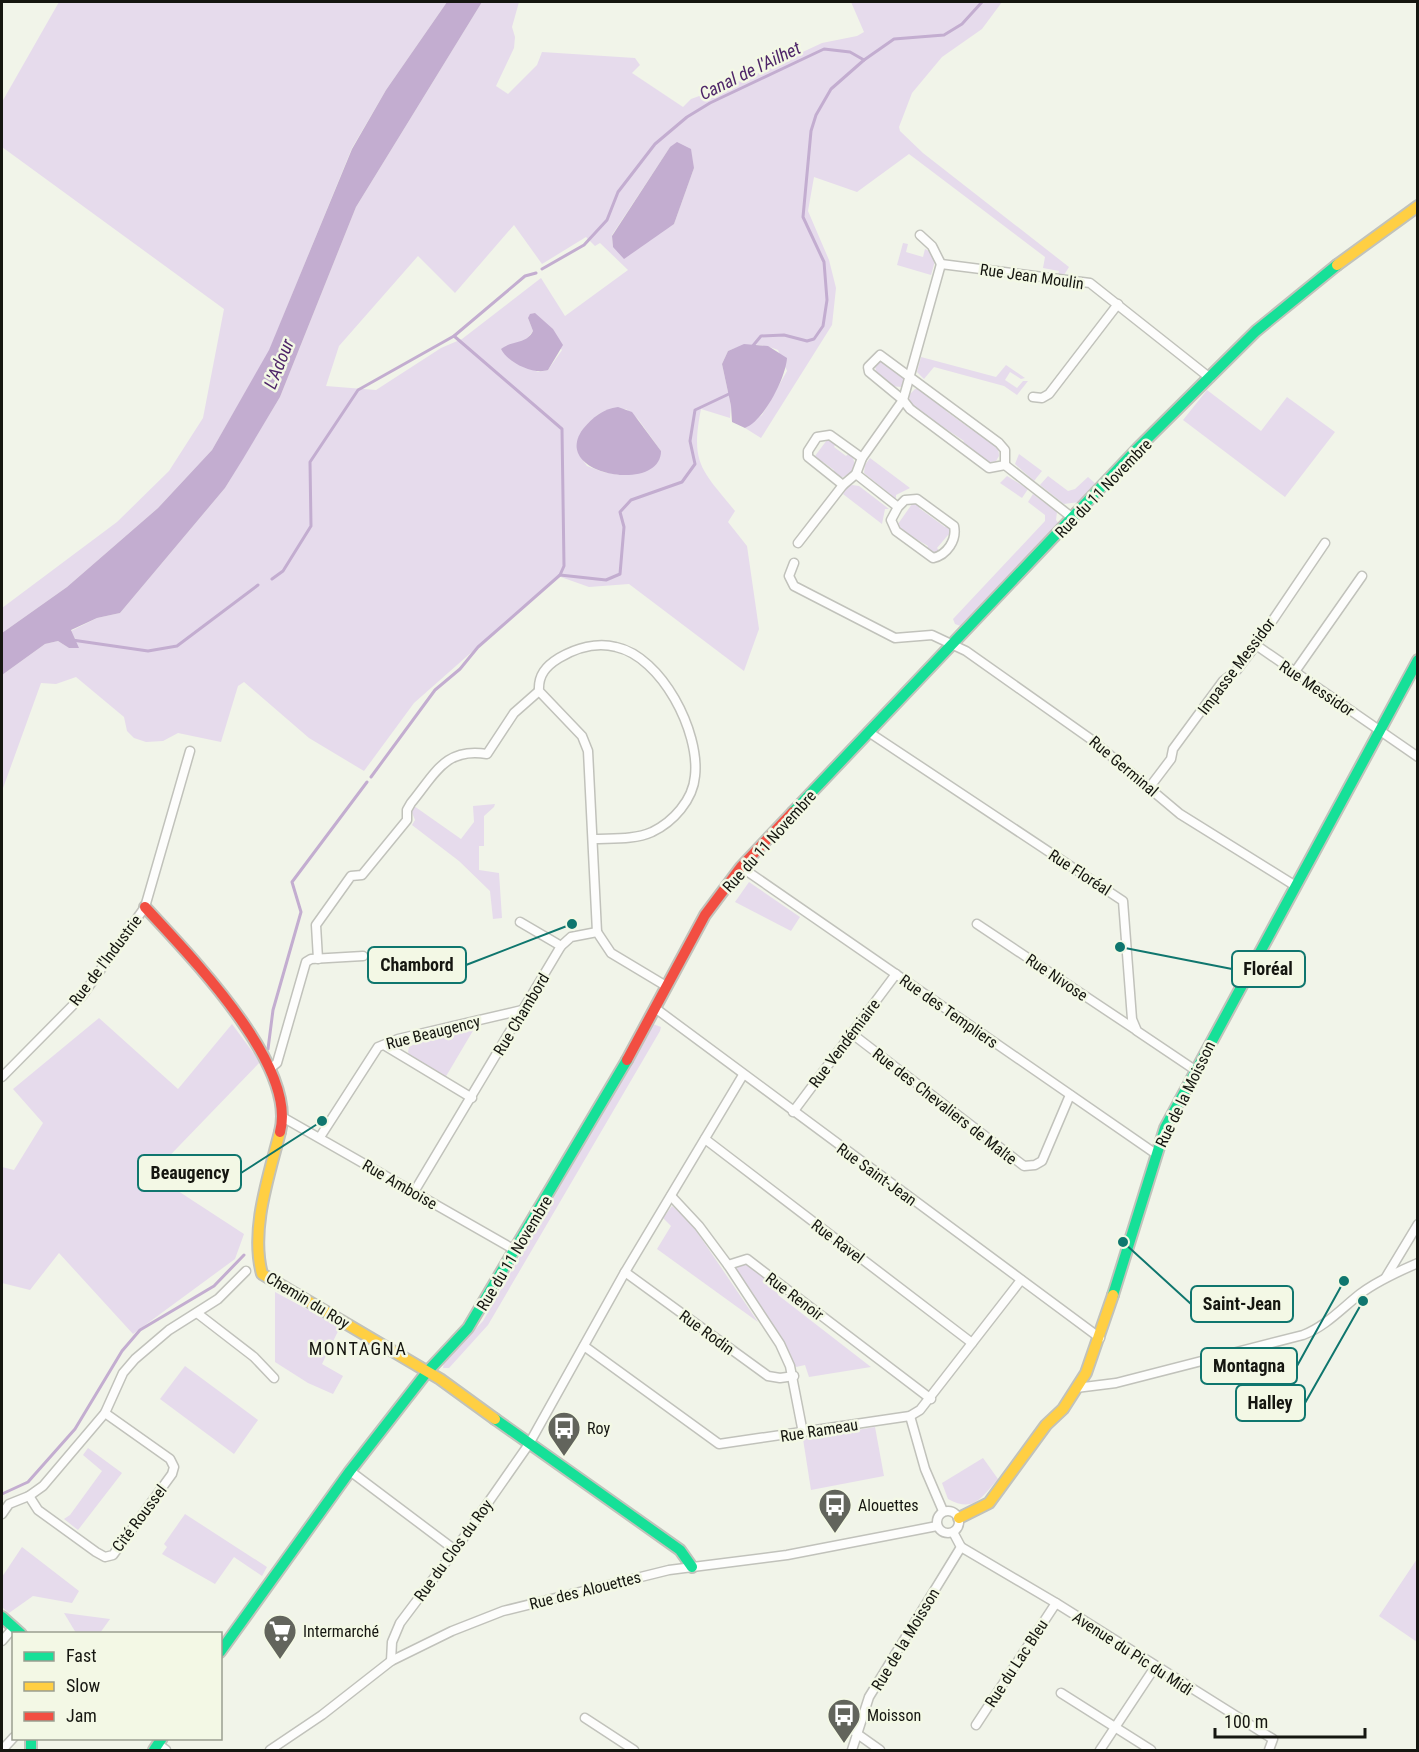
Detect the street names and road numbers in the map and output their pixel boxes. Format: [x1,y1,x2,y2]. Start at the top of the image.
street label: Rue Jean Moulin [979,260,1085,293]
street label: Rue du 11 Novembre [1051,435,1156,542]
street label: Impasse Messidor [1194,614,1279,718]
street label: Rue Messidor [1276,656,1358,720]
street label: Rue Germinal [1085,732,1162,801]
street label: Rue du 11 Novembre [719,787,820,896]
street label: Rue Floréal [1045,845,1114,900]
street label: Rue de l'Industrie [65,911,146,1009]
street label: Rue Nivose [1022,950,1091,1005]
street label: Rue Chambord [489,970,553,1059]
street label: Rue des Templiers [896,971,1001,1052]
street label: Rue Vendémiaire [805,995,884,1091]
street label: Rue Beaugency [384,1012,482,1053]
street label: Rue de la Moisson [1152,1038,1219,1150]
street label: Rue des Chevaliers de Malte [869,1044,1021,1169]
street label: Rue Saint-Jean [833,1139,920,1210]
street label: Rue Amboise [359,1155,440,1213]
street label: Rue du 11 Novembre [473,1192,556,1314]
street label: Rue Ravel [807,1215,868,1267]
street label: Chemin du Roy [263,1268,353,1333]
street label: Rue Renoir [762,1268,828,1324]
street label: Rue Rodin [676,1306,738,1359]
street label: Rue Rameau [779,1415,859,1446]
street label: Cité Roussel [108,1481,171,1555]
street label: Rue du Clos du Roy [410,1496,497,1605]
street label: Rue des Alouettes [527,1567,643,1614]
street label: Rue de la Moisson [867,1585,943,1694]
street label: Avenue du Pic du Midi [1069,1607,1196,1699]
street label: Rue du Lac Bleu [981,1616,1052,1711]

